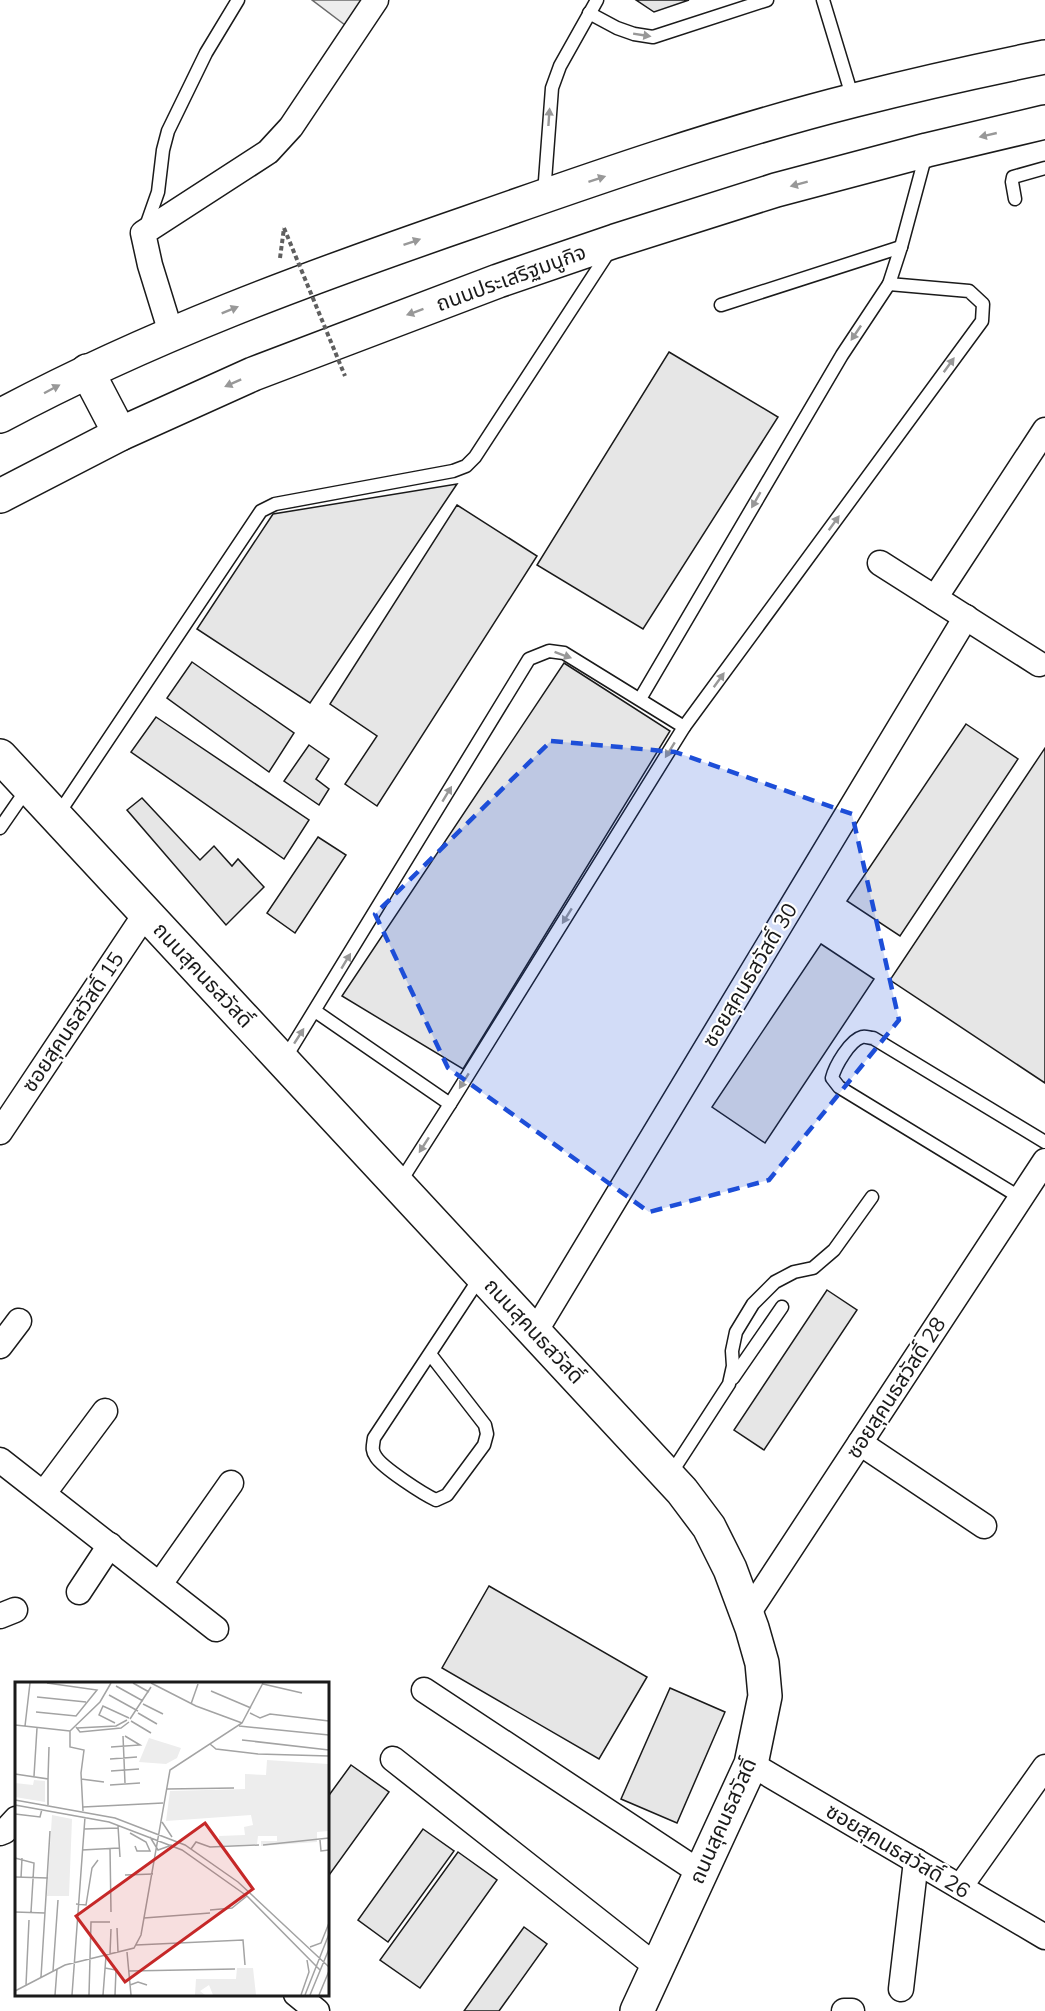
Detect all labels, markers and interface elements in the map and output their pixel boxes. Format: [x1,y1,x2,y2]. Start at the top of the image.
one-way arrow [633,31,652,40]
one-way arrow [544,107,554,126]
one-way arrow [979,131,997,141]
one-way arrow [588,173,606,183]
one-way arrow [790,180,808,189]
one-way arrow [404,236,422,246]
street label: ถนนประเสริฐมนูกิจ [432,238,590,317]
one-way arrow [221,305,239,314]
one-way arrow [406,308,424,317]
one-way arrow [850,324,862,340]
one-way arrow [943,358,955,373]
one-way arrow [224,378,242,388]
one-way arrow [43,384,60,394]
one-way arrow [751,492,762,508]
one-way arrow [828,515,840,531]
one-way arrow [554,650,572,660]
one-way arrow [713,673,725,689]
one-way arrow [665,742,676,758]
one-way arrow [441,786,452,802]
street label: ซอยสุคนธสวัสดิ์ 30 [696,898,803,1052]
one-way arrow [562,908,573,924]
street label: ถนนสุคนธสวัสดิ์ [147,916,259,1033]
street label: ซอยสุคนธสวัสดิ์ 15 [16,946,129,1097]
one-way arrow [340,953,351,969]
one-way arrow [293,1028,304,1044]
one-way arrow [459,1073,470,1089]
one-way arrow [419,1137,430,1153]
street label: ถนนสุคนธสวัสดิ์ [478,1272,590,1389]
street label: ซอยสุคนธสวัสดิ์ 28 [840,1312,951,1464]
inset map [15,1682,328,1996]
street label: ถนนสุคนธสวัสดิ์ [683,1754,762,1888]
street label: ซอยสุคนธสวัสดิ์ 26 [821,1797,975,1904]

